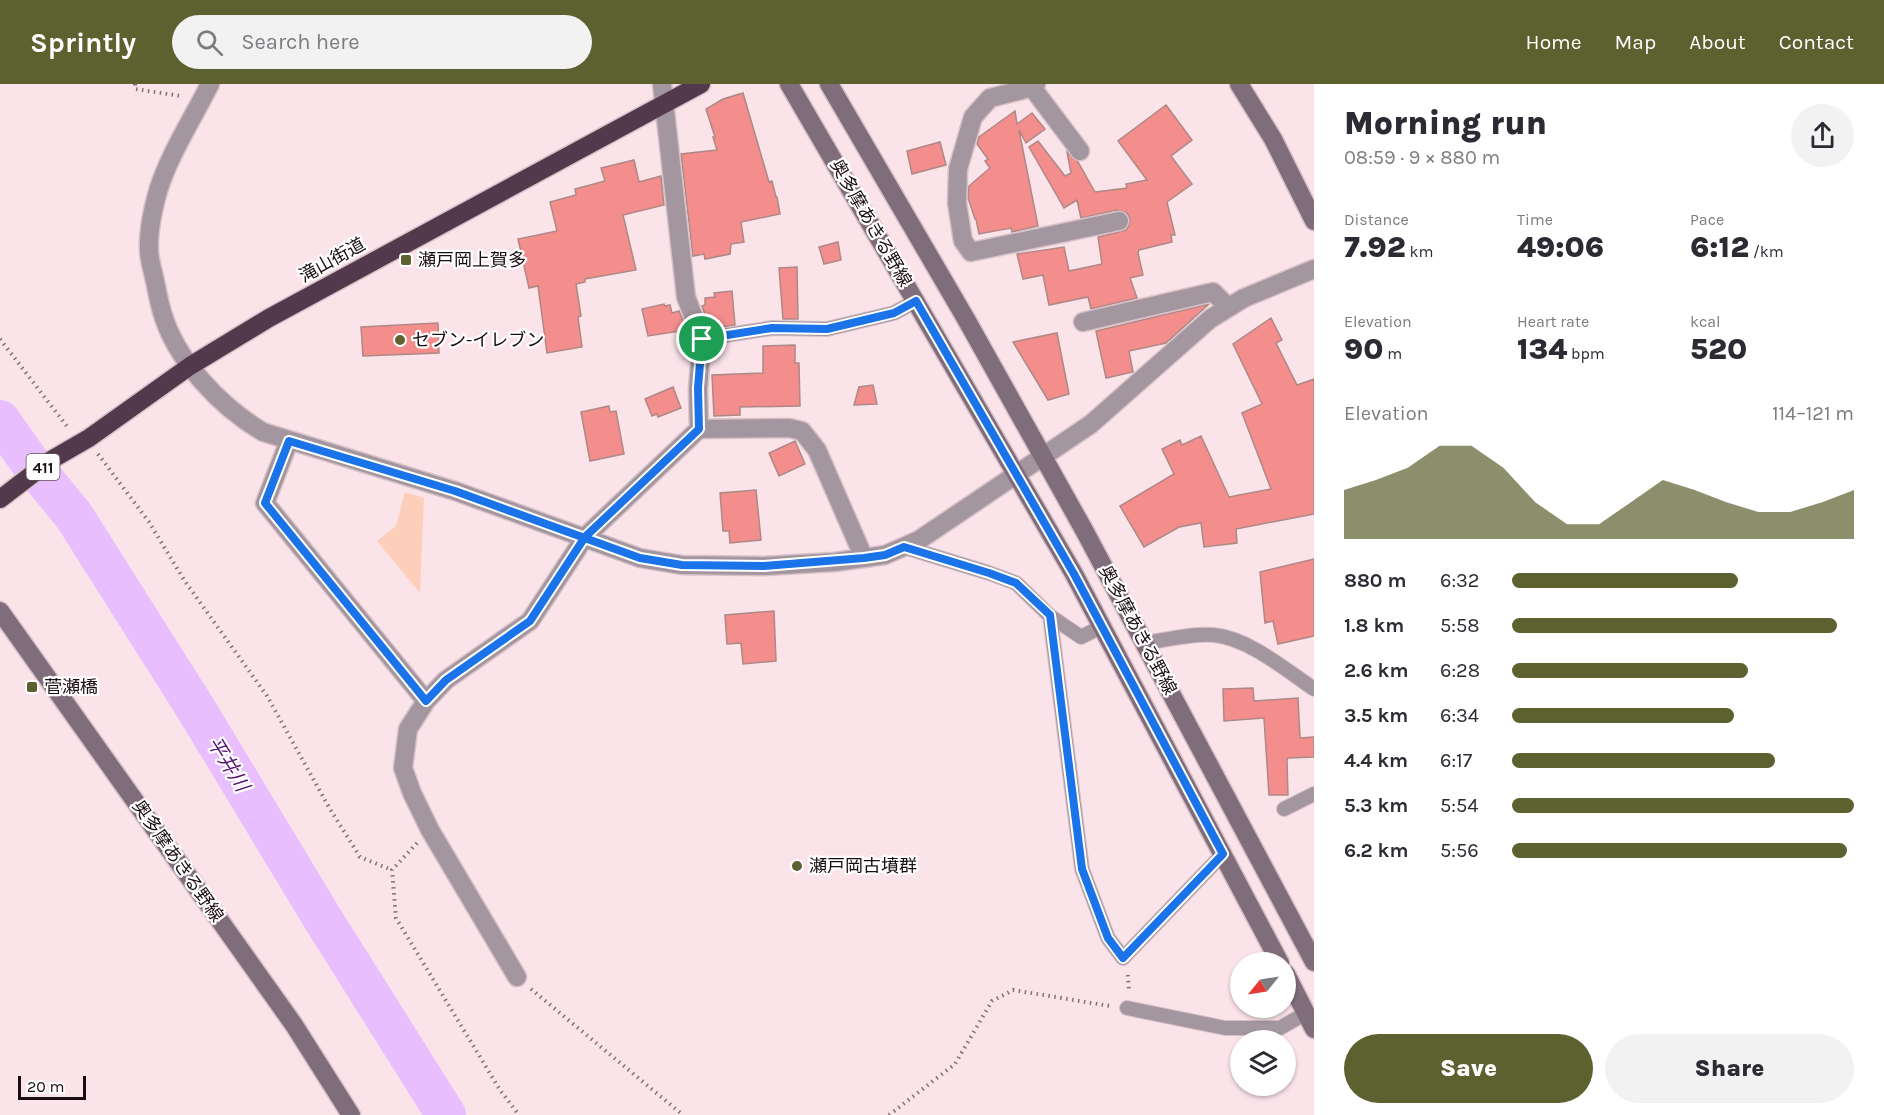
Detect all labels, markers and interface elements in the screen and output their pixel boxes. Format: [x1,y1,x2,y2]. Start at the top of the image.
search box [172,15,592,69]
text: Sprintly [30,26,136,59]
icon: search [193,26,226,59]
text: Search here [241,29,360,55]
text: Home [1526,30,1582,54]
text: Map [1615,30,1656,54]
text: About [1689,30,1746,54]
text: Contact [1779,30,1854,54]
text: Morning run [1344,104,1547,142]
button: share [1791,104,1854,167]
text: 08:59 · 9 × 880 m [1344,146,1500,169]
street label: 奥多摩あきる野線 [826,155,916,291]
text: Distance [1344,210,1409,229]
text: Time [1517,210,1553,229]
text: Pace [1690,210,1724,229]
text: 7.92 [1344,229,1406,265]
text: 49:06 [1517,229,1604,265]
text: 6:12 [1690,229,1749,265]
street label: 滝山街道 [295,233,369,287]
text: km [1406,242,1433,261]
text: /km [1749,242,1784,261]
place label: 瀬戸岡上賀多 [418,249,526,271]
marker: 瀬戸岡上賀多 [399,253,413,267]
text: Elevation [1344,312,1412,331]
text: Heart rate [1517,312,1589,331]
text: kcal [1690,312,1721,331]
pin [676,313,727,364]
icon: arrive [685,322,718,355]
place label: セブン-イレブン [412,329,544,351]
text: 90 [1344,331,1383,367]
text: 134 [1517,331,1567,367]
text: 520 [1690,331,1747,367]
marker: セブン-イレブン [393,333,407,347]
text: m [1383,344,1402,363]
text: bpm [1567,344,1605,363]
text: Elevation [1344,402,1429,425]
text: 114–121 m [1772,402,1854,425]
road number: 411 [26,454,60,480]
street label: 奥多摩あきる野線 [1095,561,1181,699]
text: 880 m [1344,569,1407,592]
text: 6:32 [1440,569,1479,592]
text: 1.8 km [1344,614,1404,637]
text: 5:58 [1440,614,1479,637]
text: 2.6 km [1344,659,1408,682]
text: 6:28 [1440,659,1480,682]
place label: 菅瀬橋 [44,676,98,698]
marker: 菅瀬橋 [25,680,39,694]
text: 3.5 km [1344,704,1408,727]
text: 6:34 [1440,704,1479,727]
water label: 平井川 [202,732,255,797]
text: 4.4 km [1344,749,1408,772]
text: 6:17 [1440,749,1472,772]
text: 5.3 km [1344,794,1408,817]
text: 5:54 [1440,794,1478,817]
street label: 奥多摩あきる野線 [128,796,228,926]
text: 6.2 km [1344,839,1408,862]
text: 5:56 [1440,839,1479,862]
place label: 瀬戸岡古墳群 [809,855,917,877]
marker: 瀬戸岡古墳群 [790,859,804,873]
north arrow [1230,952,1296,1018]
map controls [1230,952,1296,1096]
button: layers [1230,1030,1296,1096]
button: Save [1344,1034,1593,1103]
button: Share [1605,1034,1854,1103]
scale bar [18,1073,86,1100]
text: 20 m [27,1077,65,1096]

